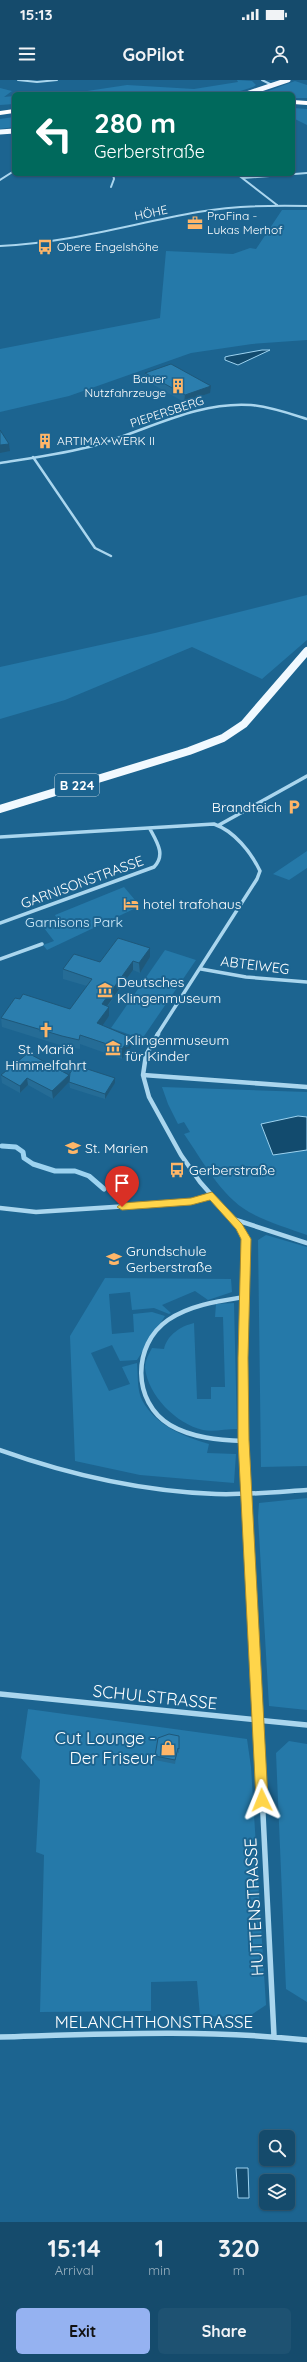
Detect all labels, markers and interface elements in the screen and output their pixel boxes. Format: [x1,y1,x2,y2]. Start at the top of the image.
text: 15:13 [20,5,52,24]
icon: menu [16,43,38,65]
text: GoPilot [122,43,185,66]
icon: person [269,43,291,65]
text: 280 m [94,105,176,140]
icon: left [28,108,80,160]
text: Gerberstraße [94,140,205,163]
street label: HÖHE [133,202,169,223]
place label: ProFina - Lukas Merhof [207,208,283,237]
office icon: ProFina - Lukas Merhof [186,214,204,232]
bus stop icon: Obere Engelshöhe [36,238,54,256]
place label: Obere Engelshöhe [57,239,159,254]
place label: Bauer Nutzfahrzeuge [84,371,166,400]
building icon: Bauer Nutzfahrzeuge [169,377,187,395]
street label: PIEPERSBERG [128,393,206,430]
building icon: ARTIMAX WERK II [36,432,54,450]
place label: ARTIMAX WERK II [57,433,155,448]
road number: B 224 [55,774,99,796]
place label: Brandteich [212,798,282,816]
parking icon: Brandteich [285,798,303,816]
street label: GARNISONSTRASSE [18,851,146,913]
hotel icon: hotel trafohaus [122,895,140,913]
place label: hotel trafohaus [143,895,241,913]
park label: Garnisons Park [25,913,123,931]
street label: ABTEIWEG [220,952,290,978]
place label: Deutsches Klingenmuseum [117,973,221,1007]
museum icon: Deutsches Klingenmuseum [96,981,114,999]
church icon: St. Mariä Himmelfahrt [37,1021,55,1039]
place label: Klingenmuseum für Kinder [125,1031,229,1065]
museum icon: Klingenmuseum für Kinder [104,1039,122,1057]
place label: St. Mariä Himmelfahrt [5,1040,87,1074]
school or university icon: St. Marien [64,1139,82,1157]
place label: St. Marien [85,1139,148,1157]
bus stop icon: Gerberstraße [168,1161,186,1179]
place label: Gerberstraße [189,1161,275,1179]
pin [105,1166,139,1207]
icon: arrive [111,1172,133,1194]
place label: Grundschule Gerberstraße [126,1242,212,1276]
school or university icon: Grundschule Gerberstraße [105,1250,123,1268]
street label: SCHULSTRASSE [92,1680,218,1713]
place label: Cut Lounge - Der Friseur [55,1727,156,1768]
shop icon: Cut Lounge - Der Friseur [159,1739,177,1757]
position arrow [241,1779,283,1821]
street label: HUTTENSTRASSE [239,1837,268,1977]
street label: MELANCHTHONSTRASSE [55,2011,253,2032]
map controls [259,2130,295,2210]
button: search [259,2130,295,2166]
button: layers [259,2174,295,2210]
text: 15:14 [48,2233,101,2263]
text: 1 [155,2233,164,2263]
text: 320 [218,2233,259,2263]
text: Arrival [55,2262,94,2278]
text: min [148,2262,171,2278]
text: m [233,2262,245,2278]
button: Exit [16,2308,150,2354]
button: Share [158,2308,291,2354]

